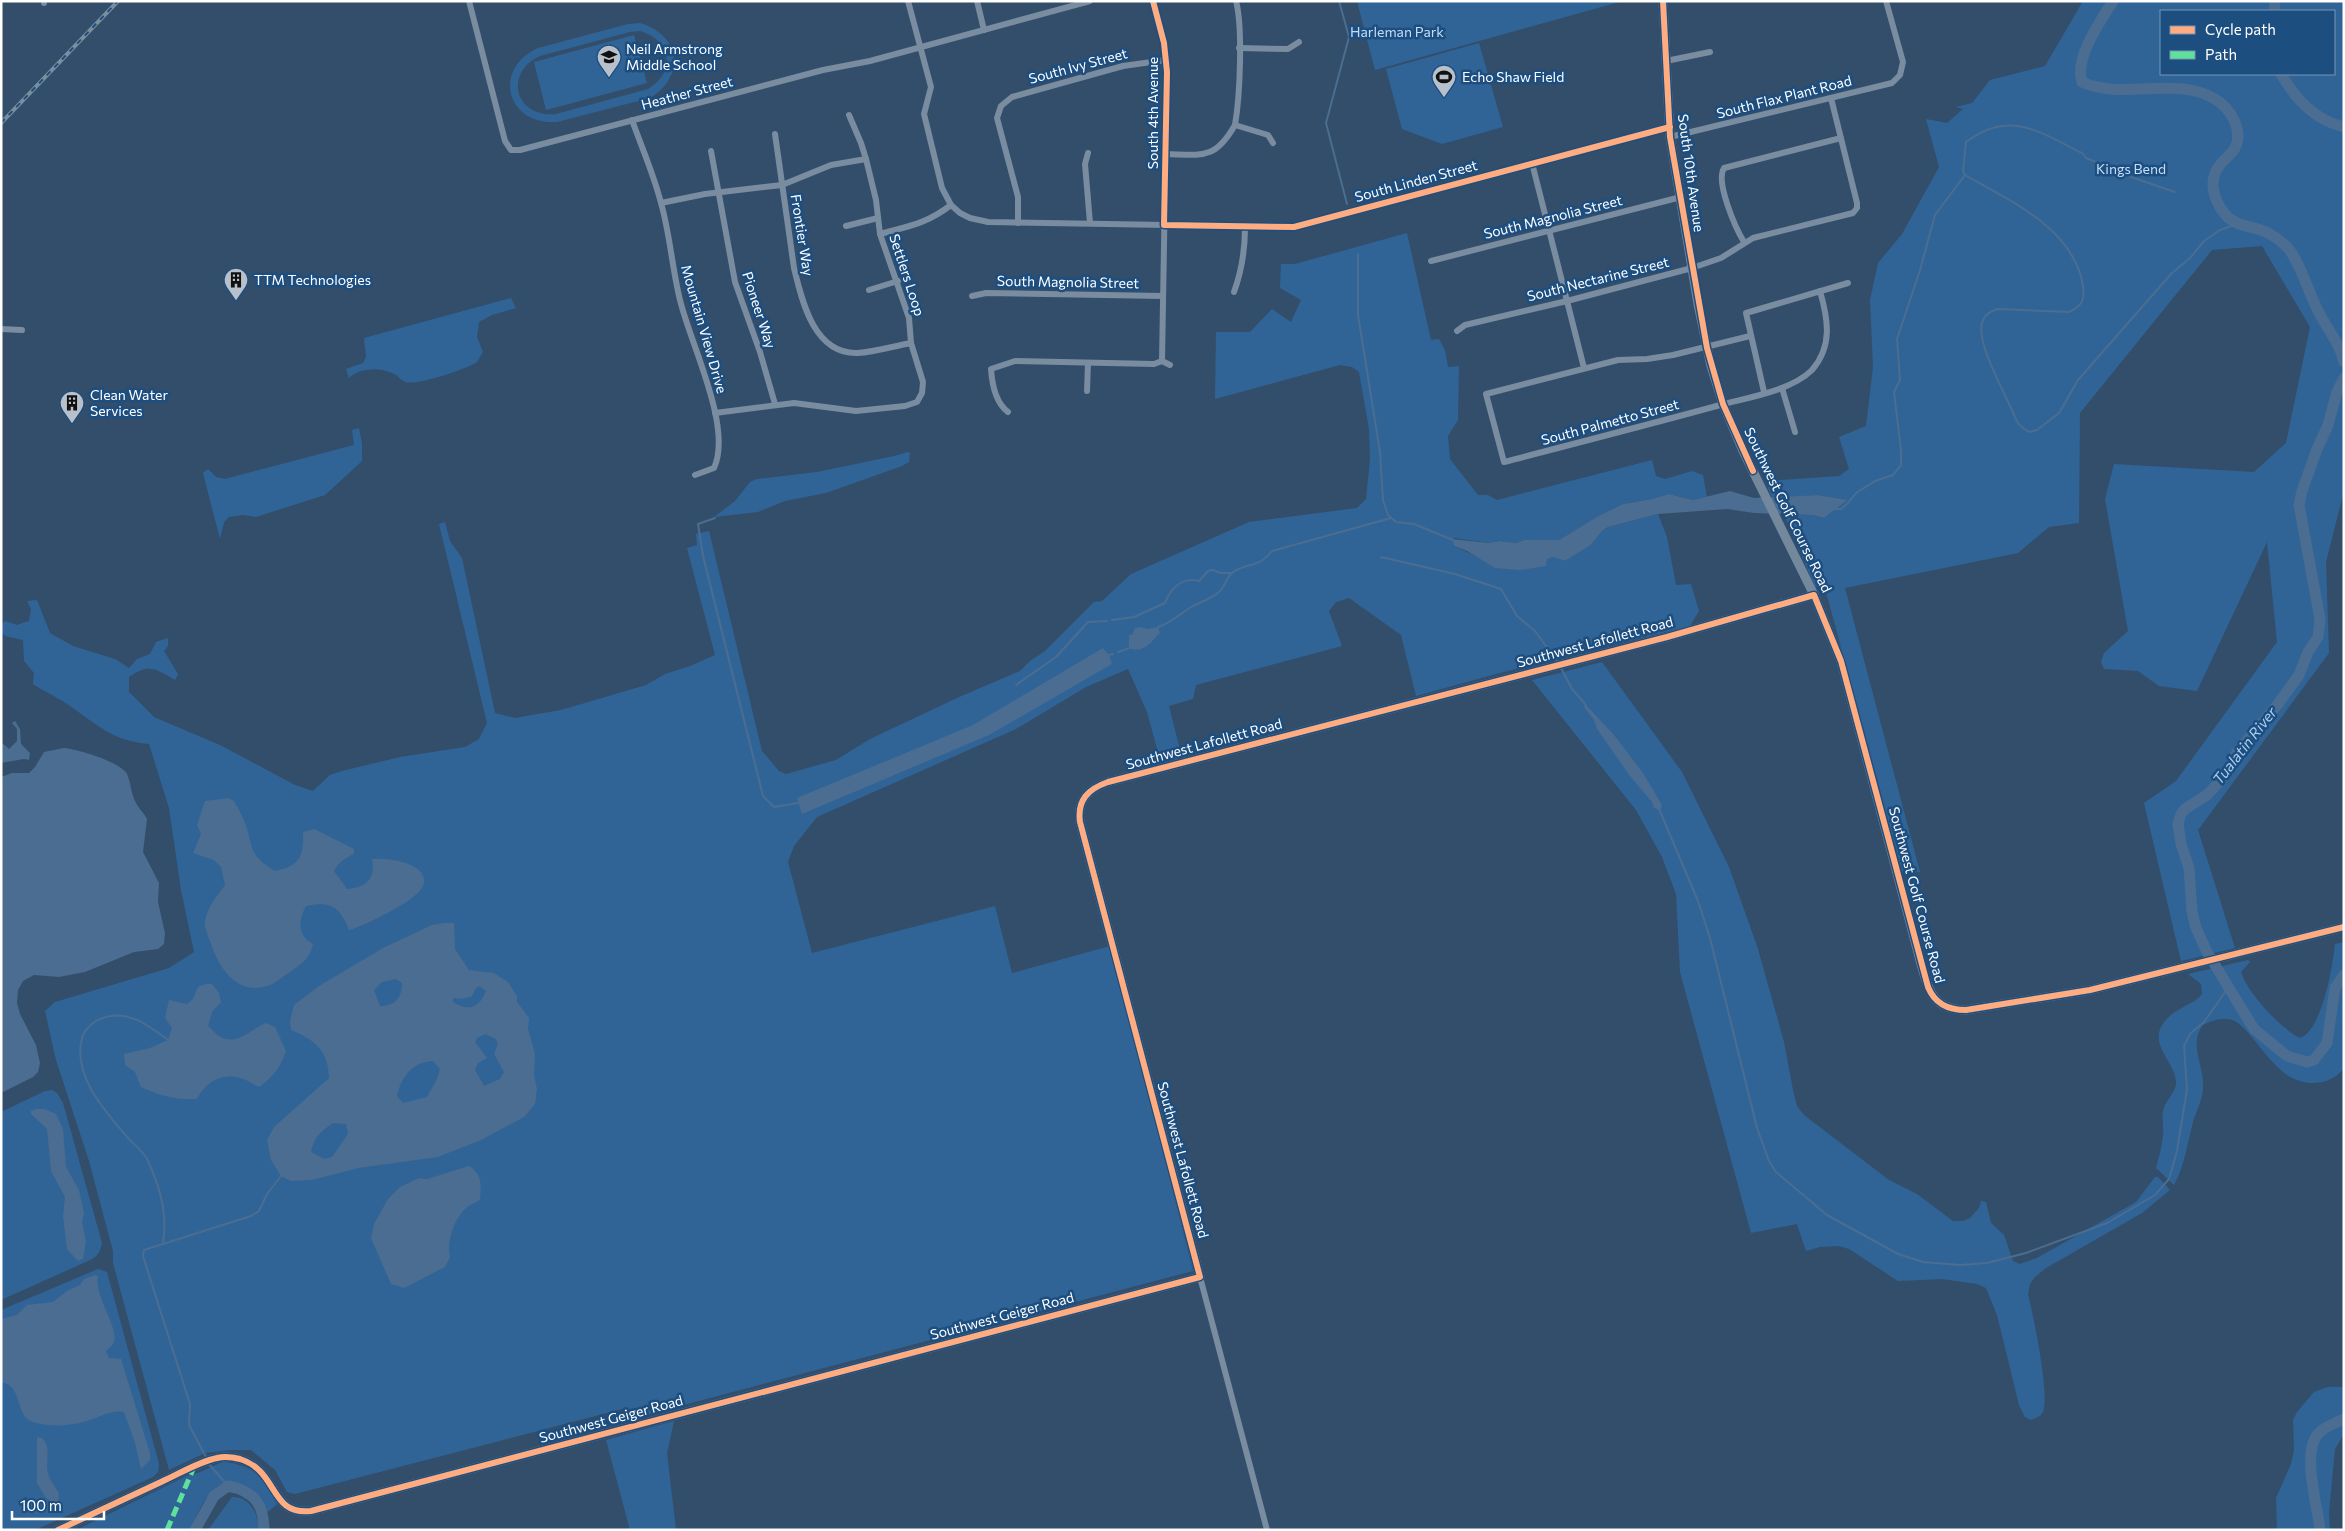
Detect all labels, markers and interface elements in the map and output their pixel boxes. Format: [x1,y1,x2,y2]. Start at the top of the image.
legend [2160,10,2335,75]
text: Cycle path [2205,20,2276,38]
park label: Harleman Park [1350,23,1444,40]
place label: Neil Armstrong Middle School [626,40,723,73]
school or university icon: Neil Armstrong Middle School [596,44,622,78]
street label: South Ivy Street [1027,44,1129,87]
text: Path [2205,45,2237,63]
street label: South 4th Avenue [1144,57,1161,169]
sports icon: Echo Shaw Field [1431,64,1457,98]
place label: Echo Shaw Field [1462,68,1564,85]
street label: South Flax Plant Road [1715,71,1853,122]
street label: Heather Street [639,72,735,113]
street label: South 10th Avenue [1675,113,1708,233]
street label: South Linden Street [1353,156,1479,205]
park label: Kings Bend [2096,160,2166,177]
street label: South Magnolia Street [1482,191,1624,242]
street label: Frontier Way [788,193,817,277]
street label: Settlers Loop [886,232,929,318]
street label: South Nectarine Street [1525,253,1671,304]
street label: Mountain View Drive [678,263,731,395]
building icon: TTM Technologies [223,267,249,301]
street label: Pioneer Way [739,269,780,350]
place label: TTM Technologies [254,271,371,288]
street label: South Magnolia Street [997,272,1139,291]
place label: Clean Water Services [90,386,168,419]
building icon: Clean Water Services [59,390,85,424]
street label: South Palmetto Street [1539,395,1681,448]
street label: Southwest Golf Course Road [1741,424,1836,595]
street label: Southwest Lafollett Road [1515,612,1675,671]
water label: Tualatin River [2208,702,2281,788]
street label: Southwest Lafollett Road [1124,714,1284,773]
street label: Southwest Golf Course Road [1886,805,1949,985]
street label: Southwest Lafollett Road [1154,1080,1213,1240]
street label: Southwest Geiger Road [928,1288,1076,1343]
street label: Southwest Geiger Road [537,1391,685,1446]
scale bar [12,1488,105,1520]
text: 100 m [20,1496,62,1514]

